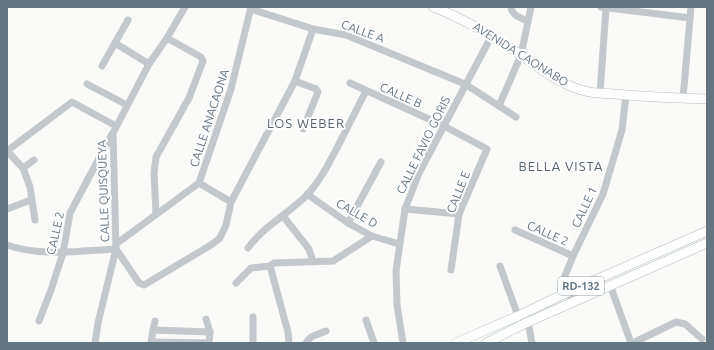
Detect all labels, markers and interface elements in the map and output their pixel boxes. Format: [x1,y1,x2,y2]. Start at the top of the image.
street label: CALLE A [340,17,387,45]
street label: AVENIDA CAONABO [471,19,571,89]
street label: CALLE ANACAONA [187,67,231,169]
street label: CALLE B [378,80,424,110]
street label: CALLE FAVIO GORIS [394,94,452,196]
district label: LOS WEBER [267,116,345,130]
street label: CALLE QUISQUEYA [95,140,111,242]
district label: BELLA VISTA [519,159,603,173]
street label: CALLE E [444,169,472,215]
street label: CALLE 1 [569,184,599,230]
street label: CALLE D [334,196,380,230]
street label: CALLE 2 [44,210,66,256]
street label: CALLE 2 [525,218,571,248]
road number: RD-132 [558,277,604,295]

